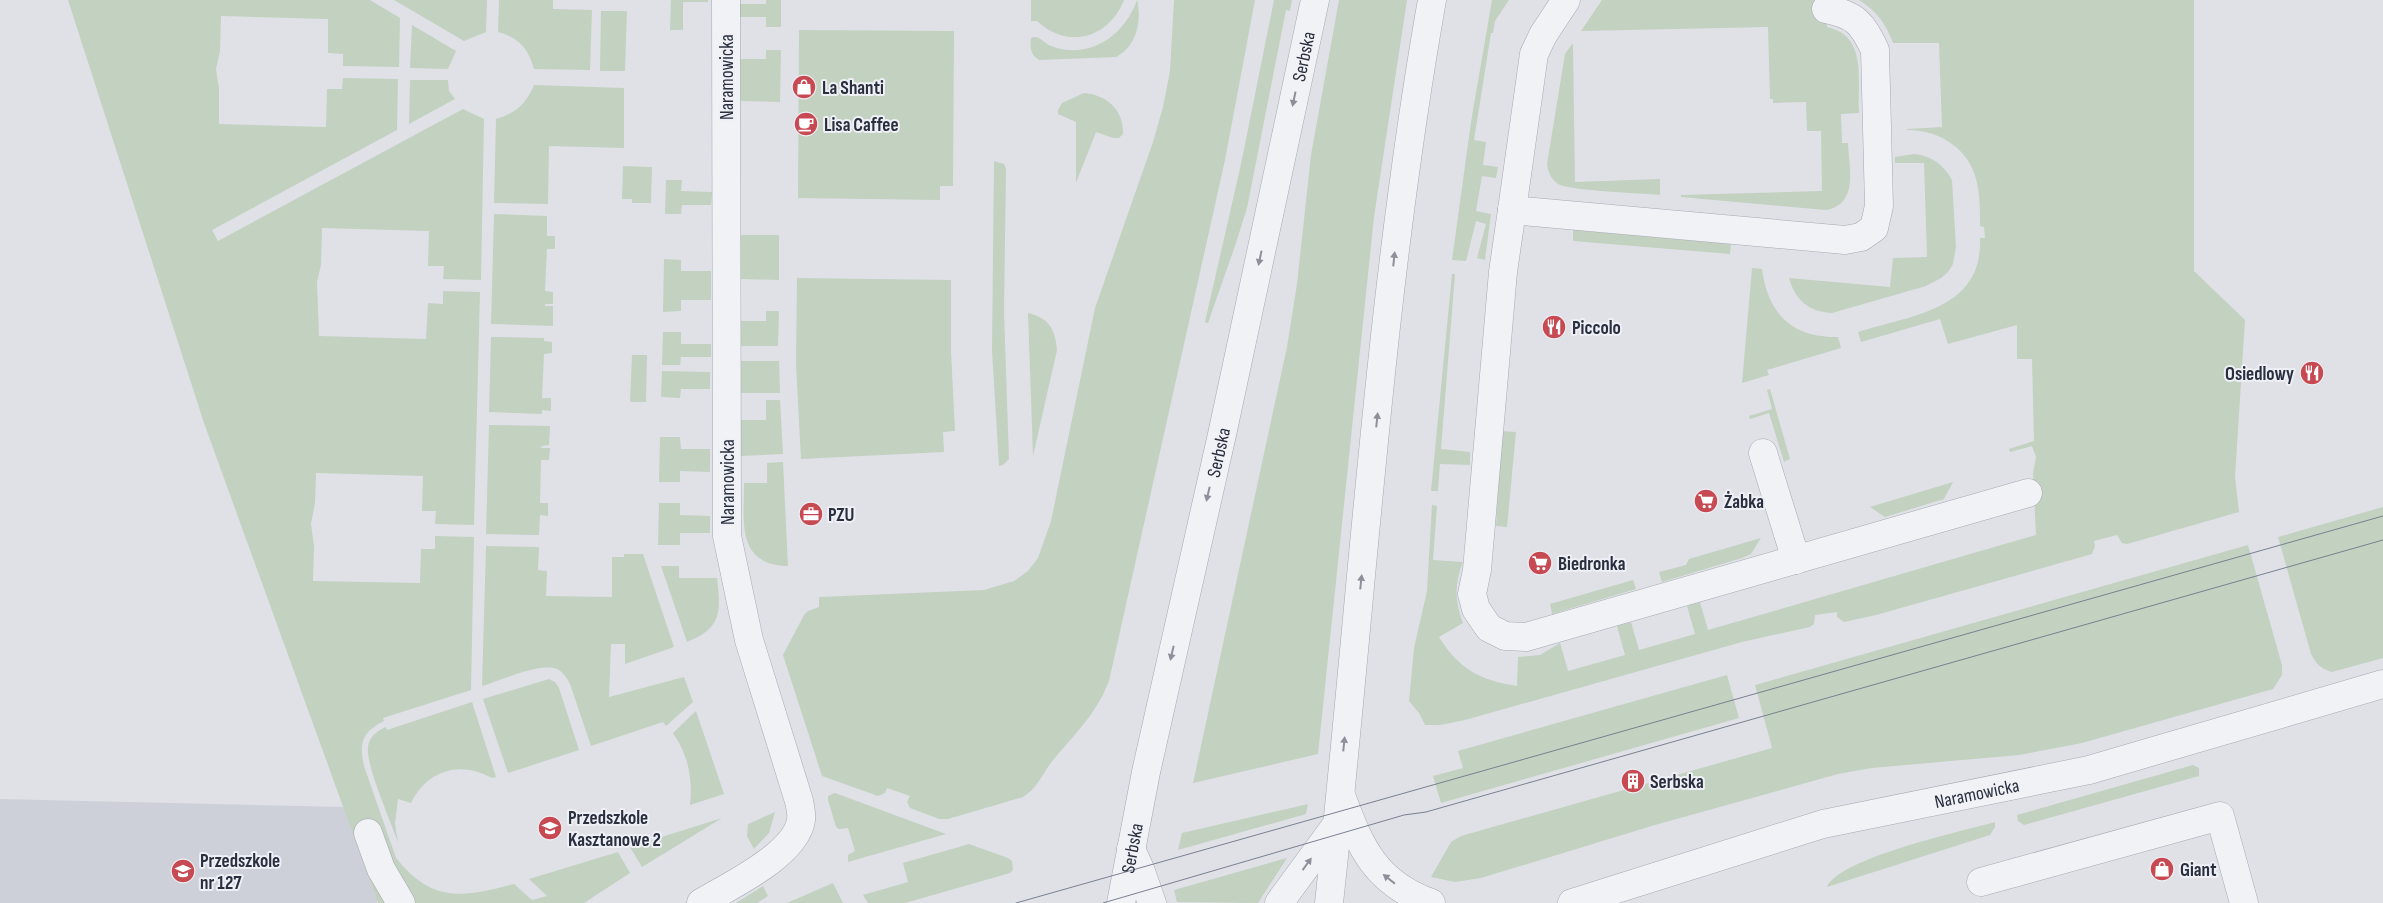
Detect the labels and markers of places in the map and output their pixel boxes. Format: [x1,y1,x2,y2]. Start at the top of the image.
shop icon: La Shanti [791,74,817,100]
place label: La Shanti [822,77,884,100]
cafe icon: Lisa Caffee [793,111,819,137]
place label: Lisa Caffee [824,114,899,137]
restaurant icon: Piccolo [1541,314,1567,340]
place label: Piccolo [1572,317,1621,340]
restaurant icon: Osiedlowy [2299,360,2325,386]
place label: Osiedlowy [2225,363,2294,386]
supermarket icon: Żabka [1693,488,1719,514]
place label: Żabka [1724,491,1764,514]
office icon: PZU [798,501,824,527]
place label: PZU [828,504,854,527]
supermarket icon: Biedronka [1527,550,1553,576]
place label: Biedronka [1558,553,1625,576]
building icon: Serbska [1620,768,1646,794]
place label: Serbska [1650,771,1704,794]
place label: Przedszkole Kasztanowe 2 [568,807,661,852]
school or university icon: Przedszkole Kasztanowe 2 [537,815,563,841]
place label: Przedszkole nr 127 [200,850,280,895]
shop icon: Giant [2149,856,2175,882]
school or university icon: Przedszkole nr 127 [170,858,196,884]
place label: Giant [2180,859,2216,882]

